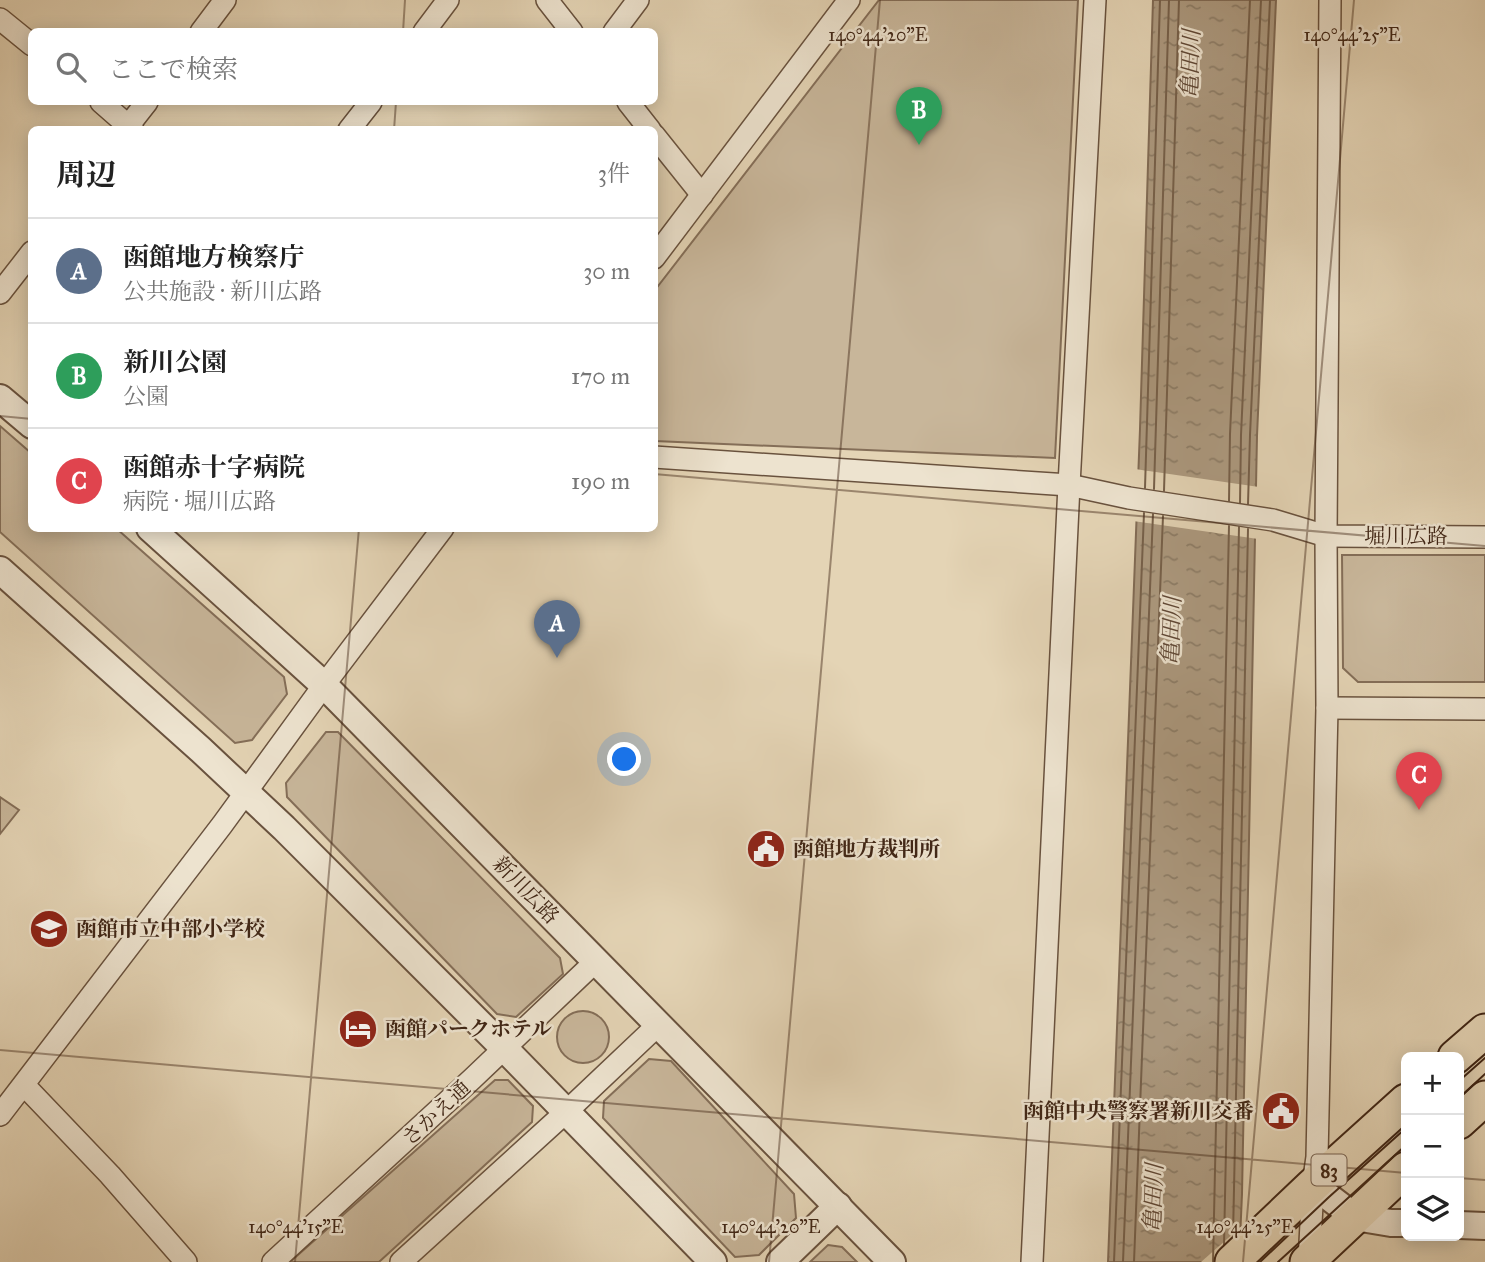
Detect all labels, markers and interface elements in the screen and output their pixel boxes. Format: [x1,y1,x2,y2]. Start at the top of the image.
text: 140°44'20"E [828,24,928,46]
text: 140°44'25"E [1303,24,1401,46]
water label: 亀田川 [1175,26,1205,99]
search box [28,28,658,105]
icon: search [52,48,90,86]
text: ここで検索 [108,53,238,85]
pin: B [896,87,942,145]
text: 周辺 [56,157,116,193]
text: 3件 [598,159,630,187]
text: 函館地方検察庁 [123,241,305,273]
text: A [71,257,87,285]
text: 30 m [583,257,630,285]
text: 公共施設 · 新川広路 [123,277,322,305]
text: 新川公園 [123,346,227,378]
text: B [71,362,87,390]
text: 170 m [571,362,630,390]
text: 公園 [123,382,169,410]
text: 函館赤十字病院 [123,451,305,483]
text: C [71,467,87,495]
text: 190 m [571,467,630,495]
text: 病院 · 堀川広路 [123,487,276,515]
street label: 堀川広路 [1364,523,1448,549]
water label: 亀田川 [1156,593,1186,666]
pin: A [534,600,580,658]
your location [607,742,641,776]
pin: C [1396,752,1442,810]
public building icon: 函館地方裁判所 [745,828,787,870]
place label: 函館地方裁判所 [793,836,940,862]
street label: 新川広路 [487,851,565,929]
school or university icon: 函館市立中部小学校 [28,908,70,950]
place label: 函館市立中部小学校 [76,916,265,942]
hotel icon: 函館パークホテル [337,1008,379,1050]
place label: 函館パークホテル [385,1016,552,1042]
map controls [1401,1052,1464,1241]
button: + [1401,1052,1464,1115]
street label: さかえ通 [396,1075,476,1151]
public building icon: 函館中央警察署新川交番 [1260,1090,1302,1132]
place label: 函館中央警察署新川交番 [1023,1098,1254,1124]
button: − [1401,1115,1464,1178]
road number: 83 [1312,1154,1346,1186]
water label: 亀田川 [1138,1160,1168,1233]
button: layers [1401,1178,1464,1241]
text: 140°44'15"E [248,1216,344,1238]
text: 140°44'20"E [721,1216,821,1238]
text: 140°44'25"E [1196,1216,1294,1238]

